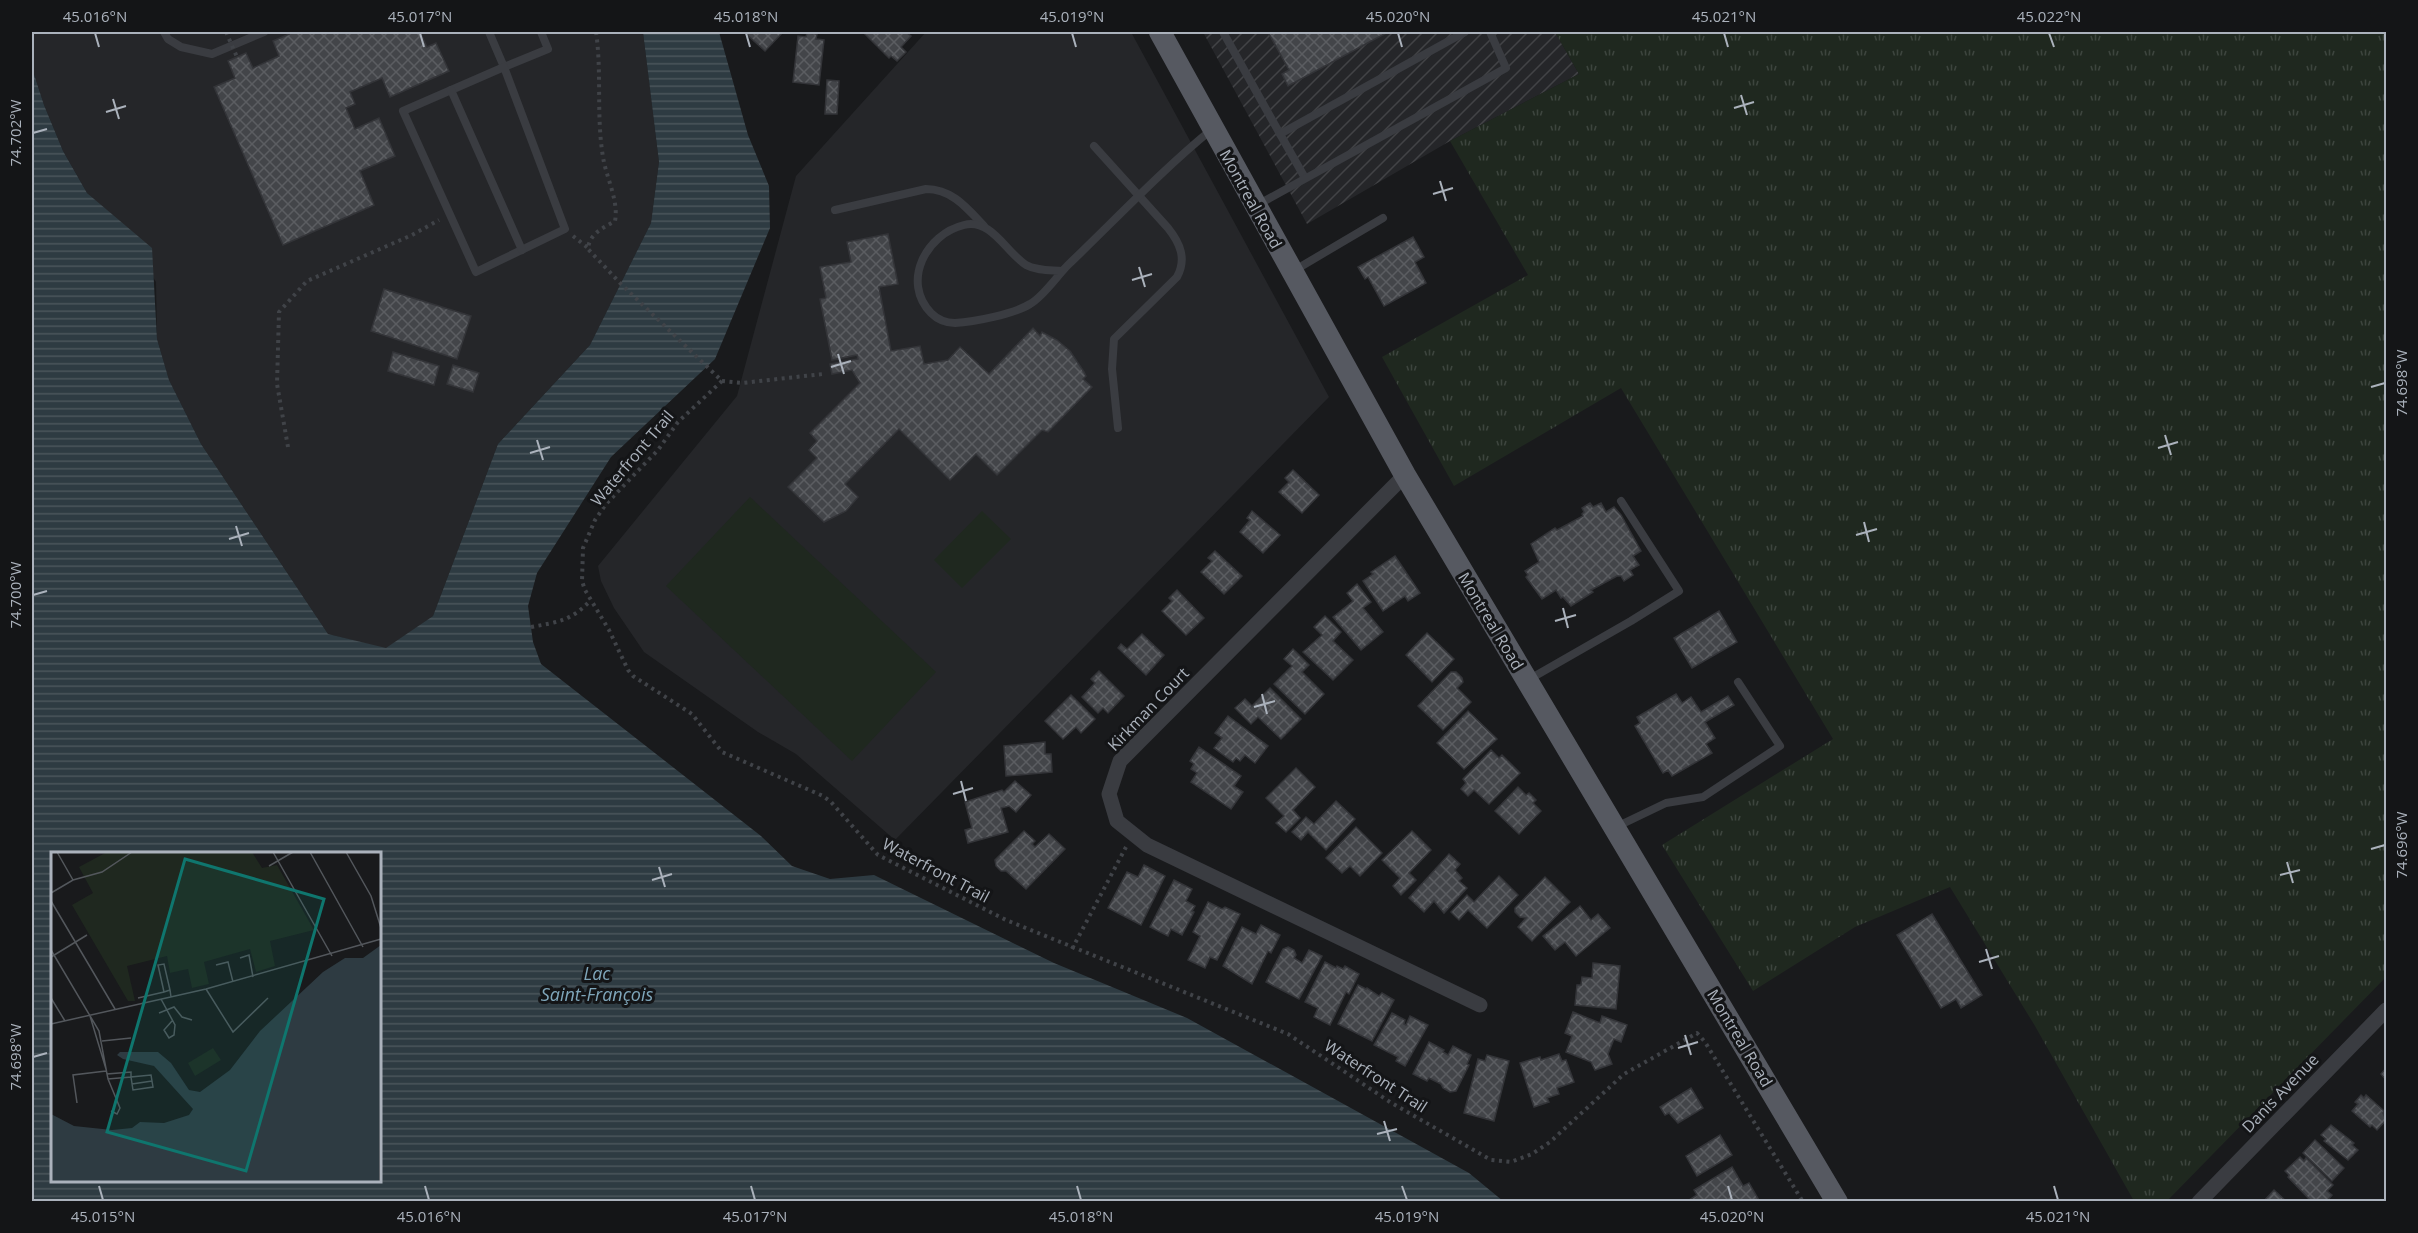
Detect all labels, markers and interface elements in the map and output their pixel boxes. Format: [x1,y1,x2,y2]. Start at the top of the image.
text: 45.016°N [63,6,127,26]
text: 45.017°N [388,6,452,26]
text: 45.018°N [714,6,778,26]
text: 45.019°N [1040,6,1104,26]
text: 45.020°N [1366,6,1430,26]
text: 45.021°N [1692,6,1756,26]
text: 45.022°N [2017,6,2081,26]
text: 74.702°W [5,99,25,167]
street label: Montreal Road [1215,145,1287,253]
text: 74.698°W [2391,349,2411,417]
street label: Waterfront Trail [586,406,678,510]
text: 74.700°W [5,561,25,629]
street label: Montreal Road [1453,568,1529,674]
street label: Kirkman Court [1102,662,1194,756]
text: 74.696°W [2391,811,2411,879]
street label: Waterfront Trail [879,832,993,908]
inset map [51,852,381,1182]
water label: Lac Saint-François [541,961,654,1006]
street label: Montreal Road [1702,985,1778,1091]
text: 74.698°W [5,1023,25,1091]
street label: Waterfront Trail [1320,1035,1432,1117]
street label: Danis Avenue [2237,1049,2323,1137]
text: 45.015°N [71,1206,135,1226]
text: 45.016°N [397,1206,461,1226]
text: 45.017°N [723,1206,787,1226]
text: 45.018°N [1049,1206,1113,1226]
text: 45.019°N [1375,1206,1439,1226]
text: 45.020°N [1700,1206,1764,1226]
text: 45.021°N [2026,1206,2090,1226]

